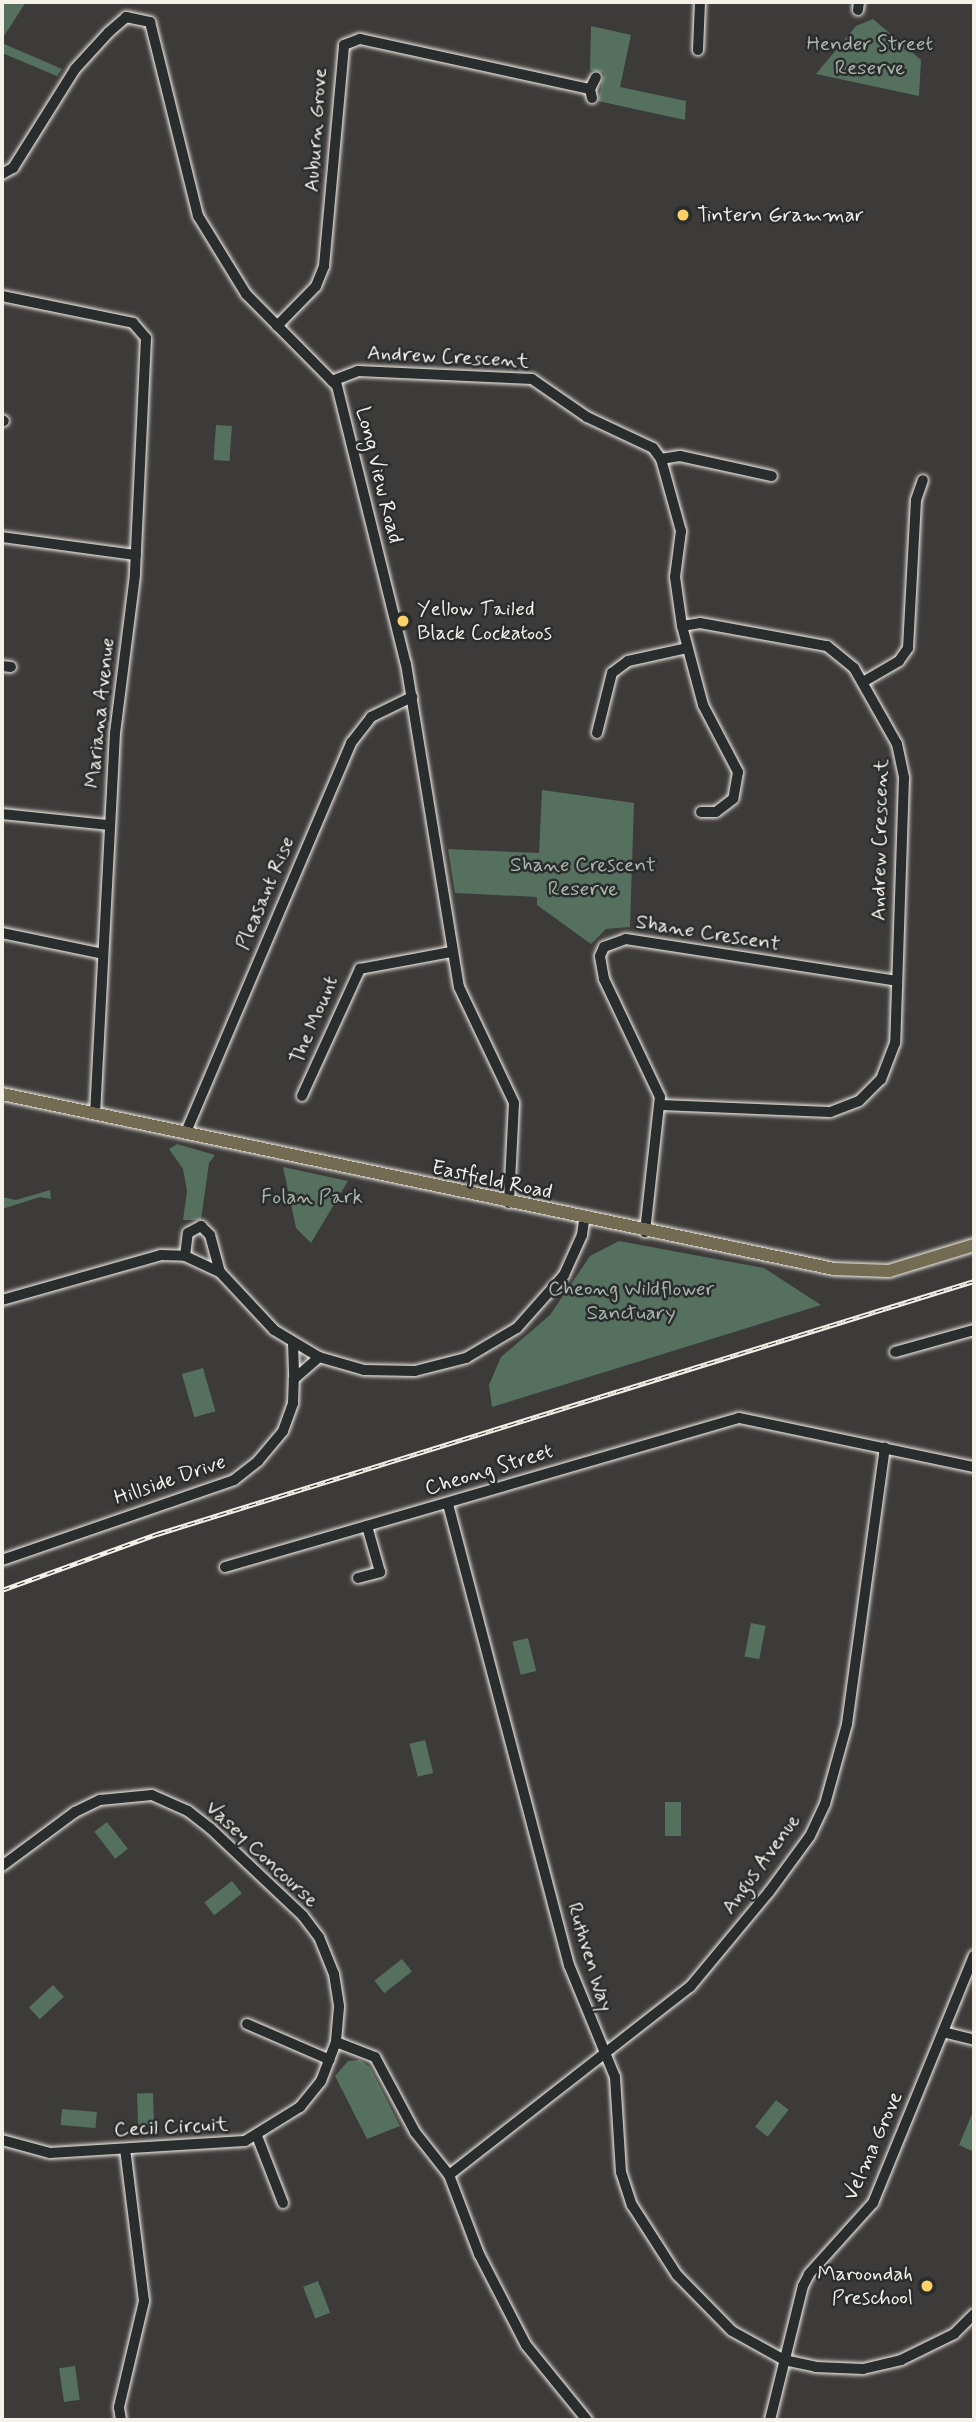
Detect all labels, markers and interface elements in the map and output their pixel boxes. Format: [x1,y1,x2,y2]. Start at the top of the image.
park label: Hender Street Reserve [805,31,935,81]
street label: Auburn Grove [299,67,333,193]
place label: Tintern Grammar [697,202,860,228]
marker: Tintern Grammar [675,207,691,223]
street label: Andrew Crescent [370,340,526,374]
street label: Long View Road [350,405,408,545]
place label: Yellow Tailed Black Cockatoos [417,596,561,646]
marker: Yellow Tailed Black Cockatoos [395,613,411,629]
street label: Mariana Avenue [79,635,121,791]
street label: Andrew Crescent [866,762,894,918]
street label: Pleasant Rise [230,833,300,953]
park label: Shane Crescent Reserve [510,852,656,902]
street label: Shane Crescent [634,909,782,957]
street label: The Mount [284,972,344,1068]
street label: Eastfield Road [430,1155,554,1205]
park label: Folan Park [262,1184,362,1210]
park label: Cheong Wildflower Sanctuary [546,1276,716,1326]
street label: Cheong Street [420,1438,558,1502]
street label: Hillside Drive [112,1449,228,1511]
street label: Vasey Concourse [198,1793,326,1915]
street label: Angus Avenue [715,1807,807,1921]
street label: Ruthven Way [561,1897,619,2017]
street label: Velma Grove [838,2088,908,2204]
street label: Cecil Circuit [115,2112,227,2142]
place label: Maroondah Preschool [817,2261,913,2311]
marker: Maroondah Preschool [919,2278,935,2294]

